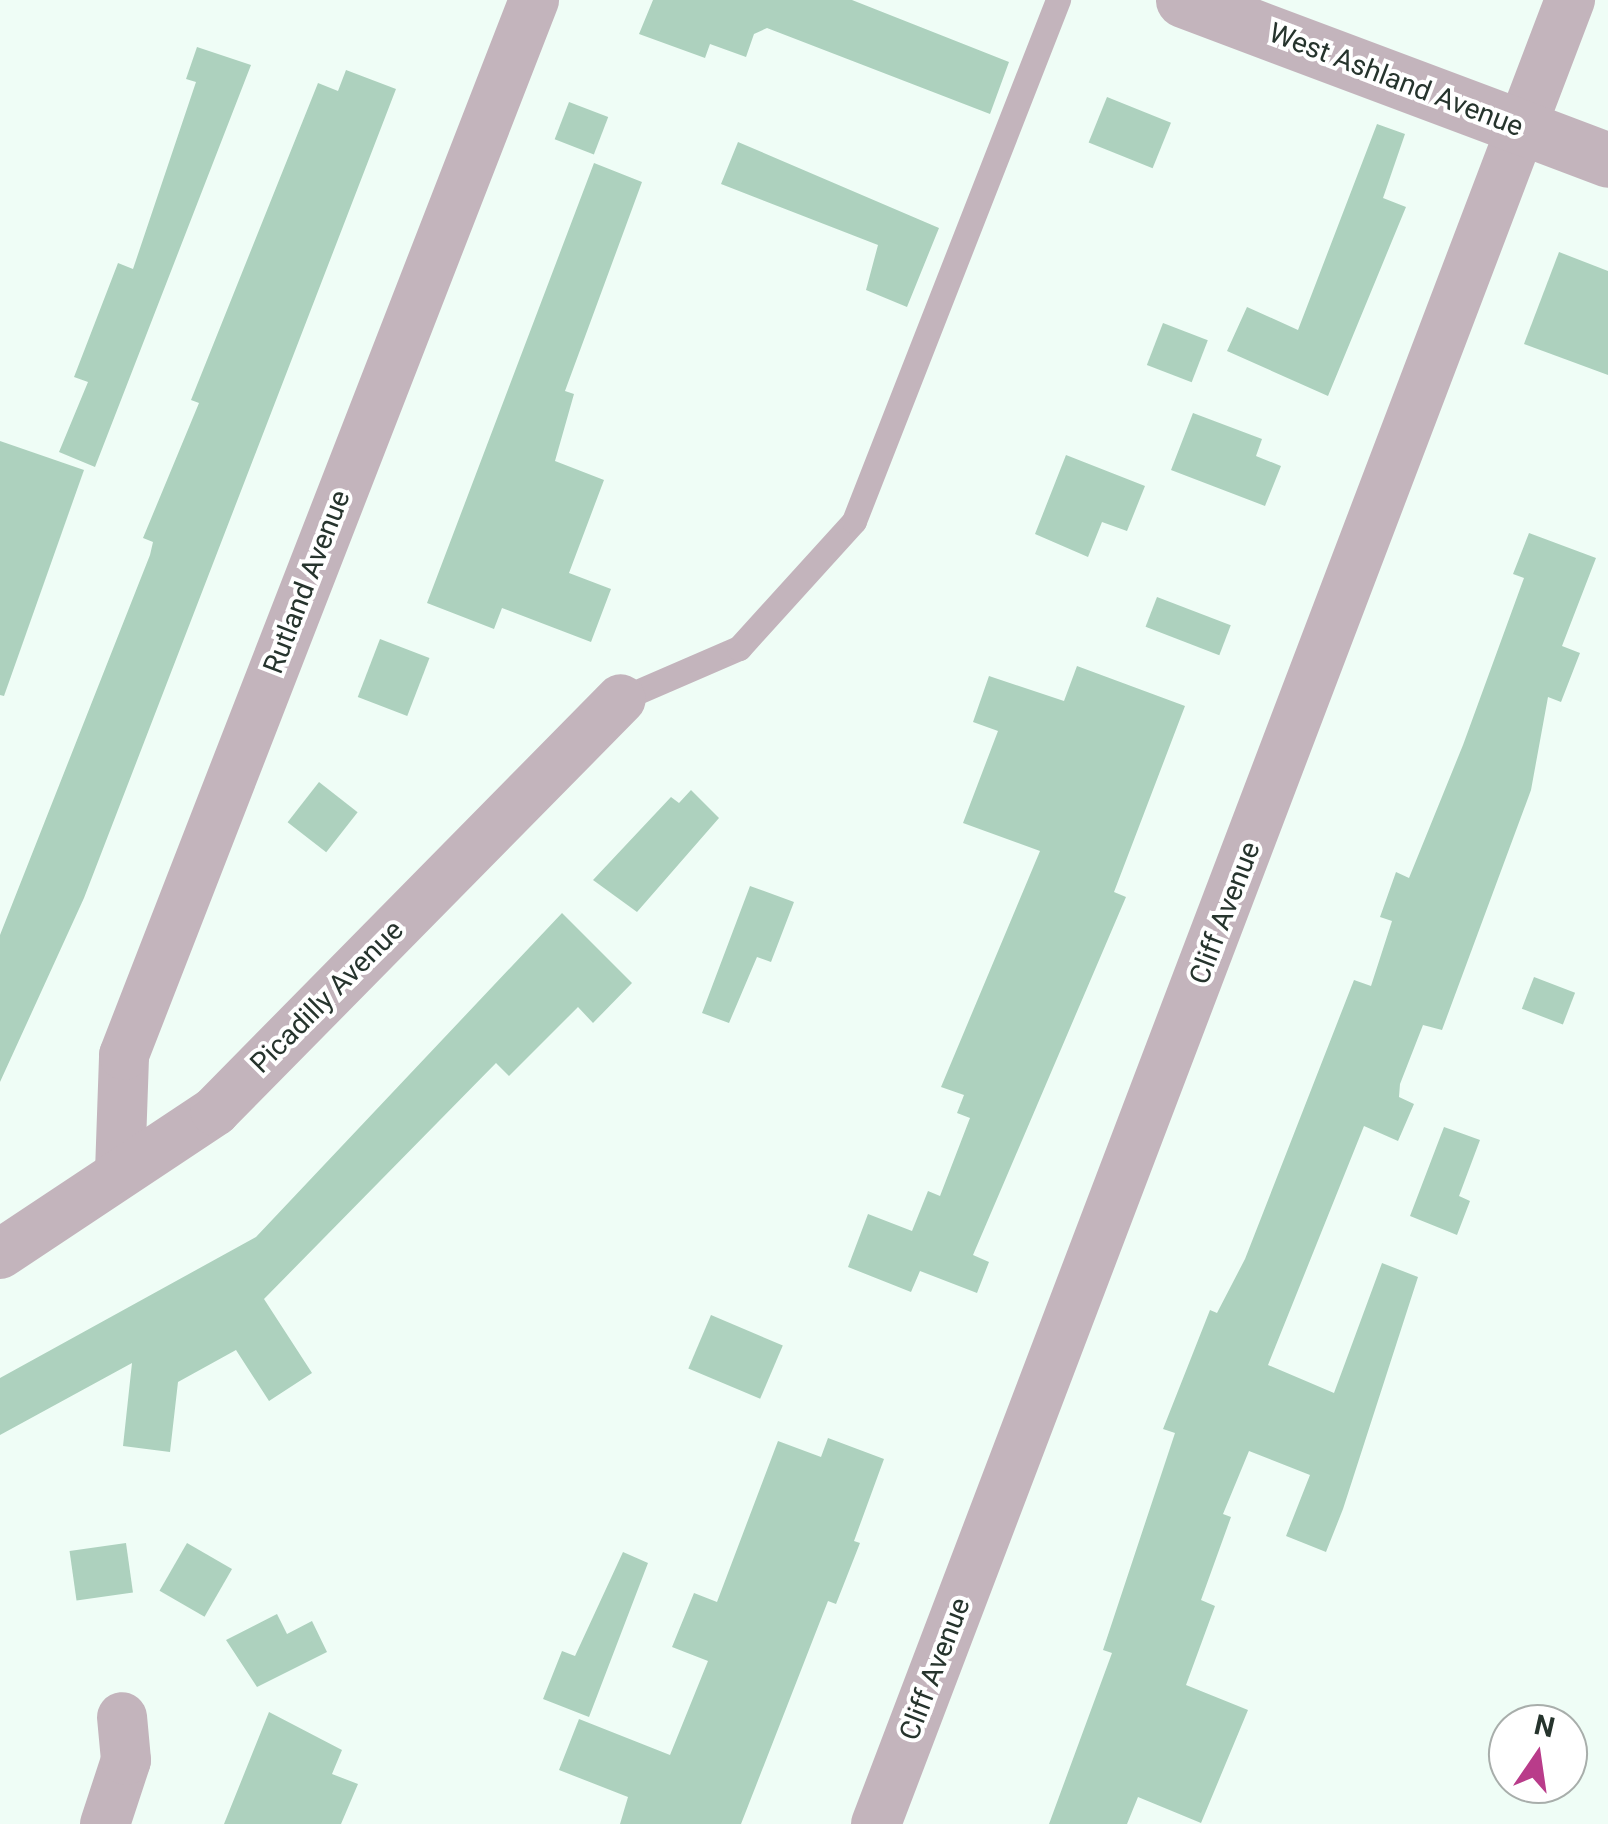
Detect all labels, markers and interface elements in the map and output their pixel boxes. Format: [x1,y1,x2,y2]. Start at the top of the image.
street label: West Ashland Avenue [1264,16,1528,144]
street label: Rutland Avenue [257,486,357,678]
street label: Cliff Avenue [1182,837,1268,989]
street label: Picadilly Avenue [244,914,410,1080]
street label: Cliff Avenue [892,1593,978,1745]
north arrow [1488,1704,1588,1804]
text: N [1531,1708,1558,1745]

